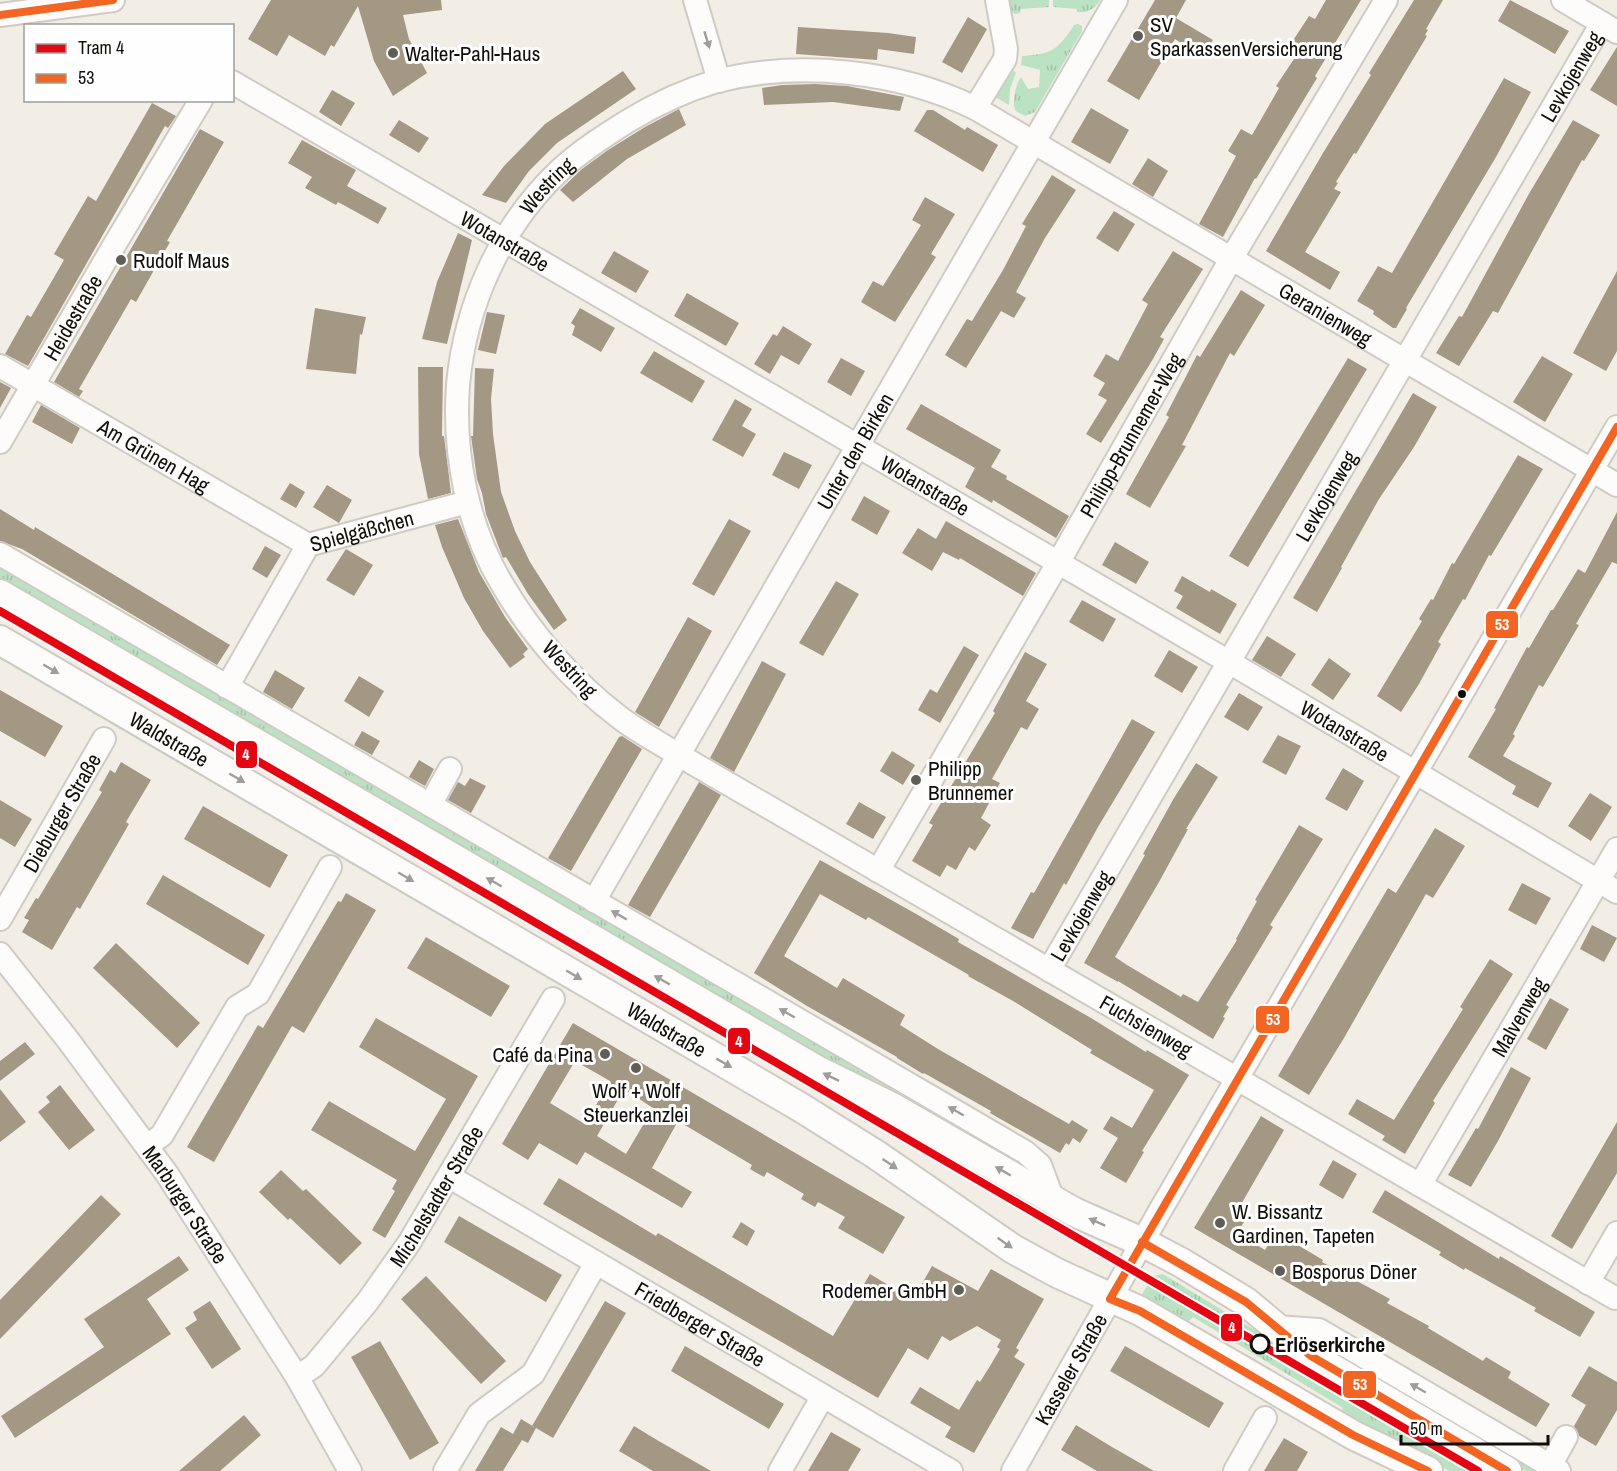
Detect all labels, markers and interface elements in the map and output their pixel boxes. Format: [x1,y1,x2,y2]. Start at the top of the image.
place label: SV SparkassenVersicherung [1150,10,1343,63]
legend [24,24,234,102]
street label: Levkojenweg [1533,25,1609,127]
marker: SV SparkassenVersicherung [1131,29,1145,43]
one-way arrow [703,31,712,49]
text: Tram 4 [78,35,124,60]
place label: Walter-Pahl-Haus [405,39,540,68]
marker: Walter-Pahl-Haus [386,46,400,60]
text: 53 [78,65,94,90]
street label: Westring [512,150,580,220]
street label: Wotanstraße [455,204,555,278]
place label: Rudolf Maus [133,246,230,275]
marker: Rudolf Maus [114,253,128,267]
street label: Heidestraße [36,269,109,366]
street label: Geranienweg [1274,275,1378,353]
street label: Philipp-Brunnemer-Weg [1072,347,1190,523]
street label: Unter den Birken [809,387,900,515]
street label: Am Grünen Hag [92,411,215,499]
street label: Levkojenweg [1288,445,1364,547]
street label: Wotanstraße [875,448,975,523]
street label: Spielgäßchen [307,503,417,558]
line badge: 53 [1485,610,1519,639]
text: 53 [1495,613,1509,635]
street label: Westring [536,634,604,704]
one-way arrow [42,664,59,674]
unlabelled marker [1456,688,1468,700]
street label: Wotanstraße [1295,693,1394,768]
street label: Waldstraße [124,704,214,773]
line badge: 4 [235,740,258,769]
text: 4 [242,743,250,765]
street label: Dieburger Straße [16,748,107,877]
place label: Philipp Brunnemer [928,754,1013,807]
one-way arrow [229,773,245,784]
marker: Philipp Brunnemer [909,773,923,787]
street label: Levkojenweg [1043,865,1119,966]
one-way arrow [397,871,414,881]
one-way arrow [485,877,502,887]
one-way arrow [610,910,627,920]
one-way arrow [566,969,582,980]
street label: Malvenweg [1484,972,1553,1062]
one-way arrow [654,975,671,985]
street label: Fuchsienweg [1094,988,1198,1064]
street label: Waldstraße [622,995,712,1064]
line badge: 53 [1255,1005,1290,1034]
one-way arrow [779,1008,795,1019]
text: 53 [1266,1008,1280,1030]
line badge: 4 [727,1027,751,1055]
text: 4 [735,1030,743,1052]
place label: Café da Pina [492,1040,593,1069]
marker: Café da Pina [598,1047,612,1061]
one-way arrow [716,1057,732,1068]
marker: Wolf + Wolf Steuerkanzlei [629,1061,643,1075]
one-way arrow [823,1073,840,1082]
place label: Wolf + Wolf Steuerkanzlei [583,1076,689,1129]
one-way arrow [948,1106,964,1117]
street label: Michelstadter Straße [382,1120,490,1272]
street label: Marburger Straße [136,1139,235,1269]
one-way arrow [882,1158,898,1170]
one-way arrow [994,1166,1011,1176]
place label: W. Bissantz Gardinen, Tapeten [1232,1197,1375,1250]
marker: W. Bissantz Gardinen, Tapeten [1213,1216,1227,1230]
one-way arrow [1088,1217,1106,1227]
one-way arrow [996,1237,1013,1248]
place label: Bosporus Döner [1292,1257,1417,1286]
marker: Bosporus Döner [1273,1264,1287,1278]
street label: Friedberger Straße [630,1274,771,1373]
place label: Rodemer GmbH [822,1276,947,1305]
marker: Rodemer GmbH [952,1283,966,1297]
street label: Kasseler Straße [1028,1308,1114,1430]
line badge: 4 [1220,1313,1243,1342]
text: 4 [1228,1316,1236,1338]
place label: Erlöserkirche [1275,1330,1385,1359]
marker: Erlöserkirche [1250,1334,1270,1354]
line badge: 53 [1342,1370,1377,1399]
text: 53 [1353,1373,1367,1395]
one-way arrow [1410,1383,1426,1394]
scale bar [1401,1408,1548,1446]
text: 50 m [1410,1416,1443,1441]

